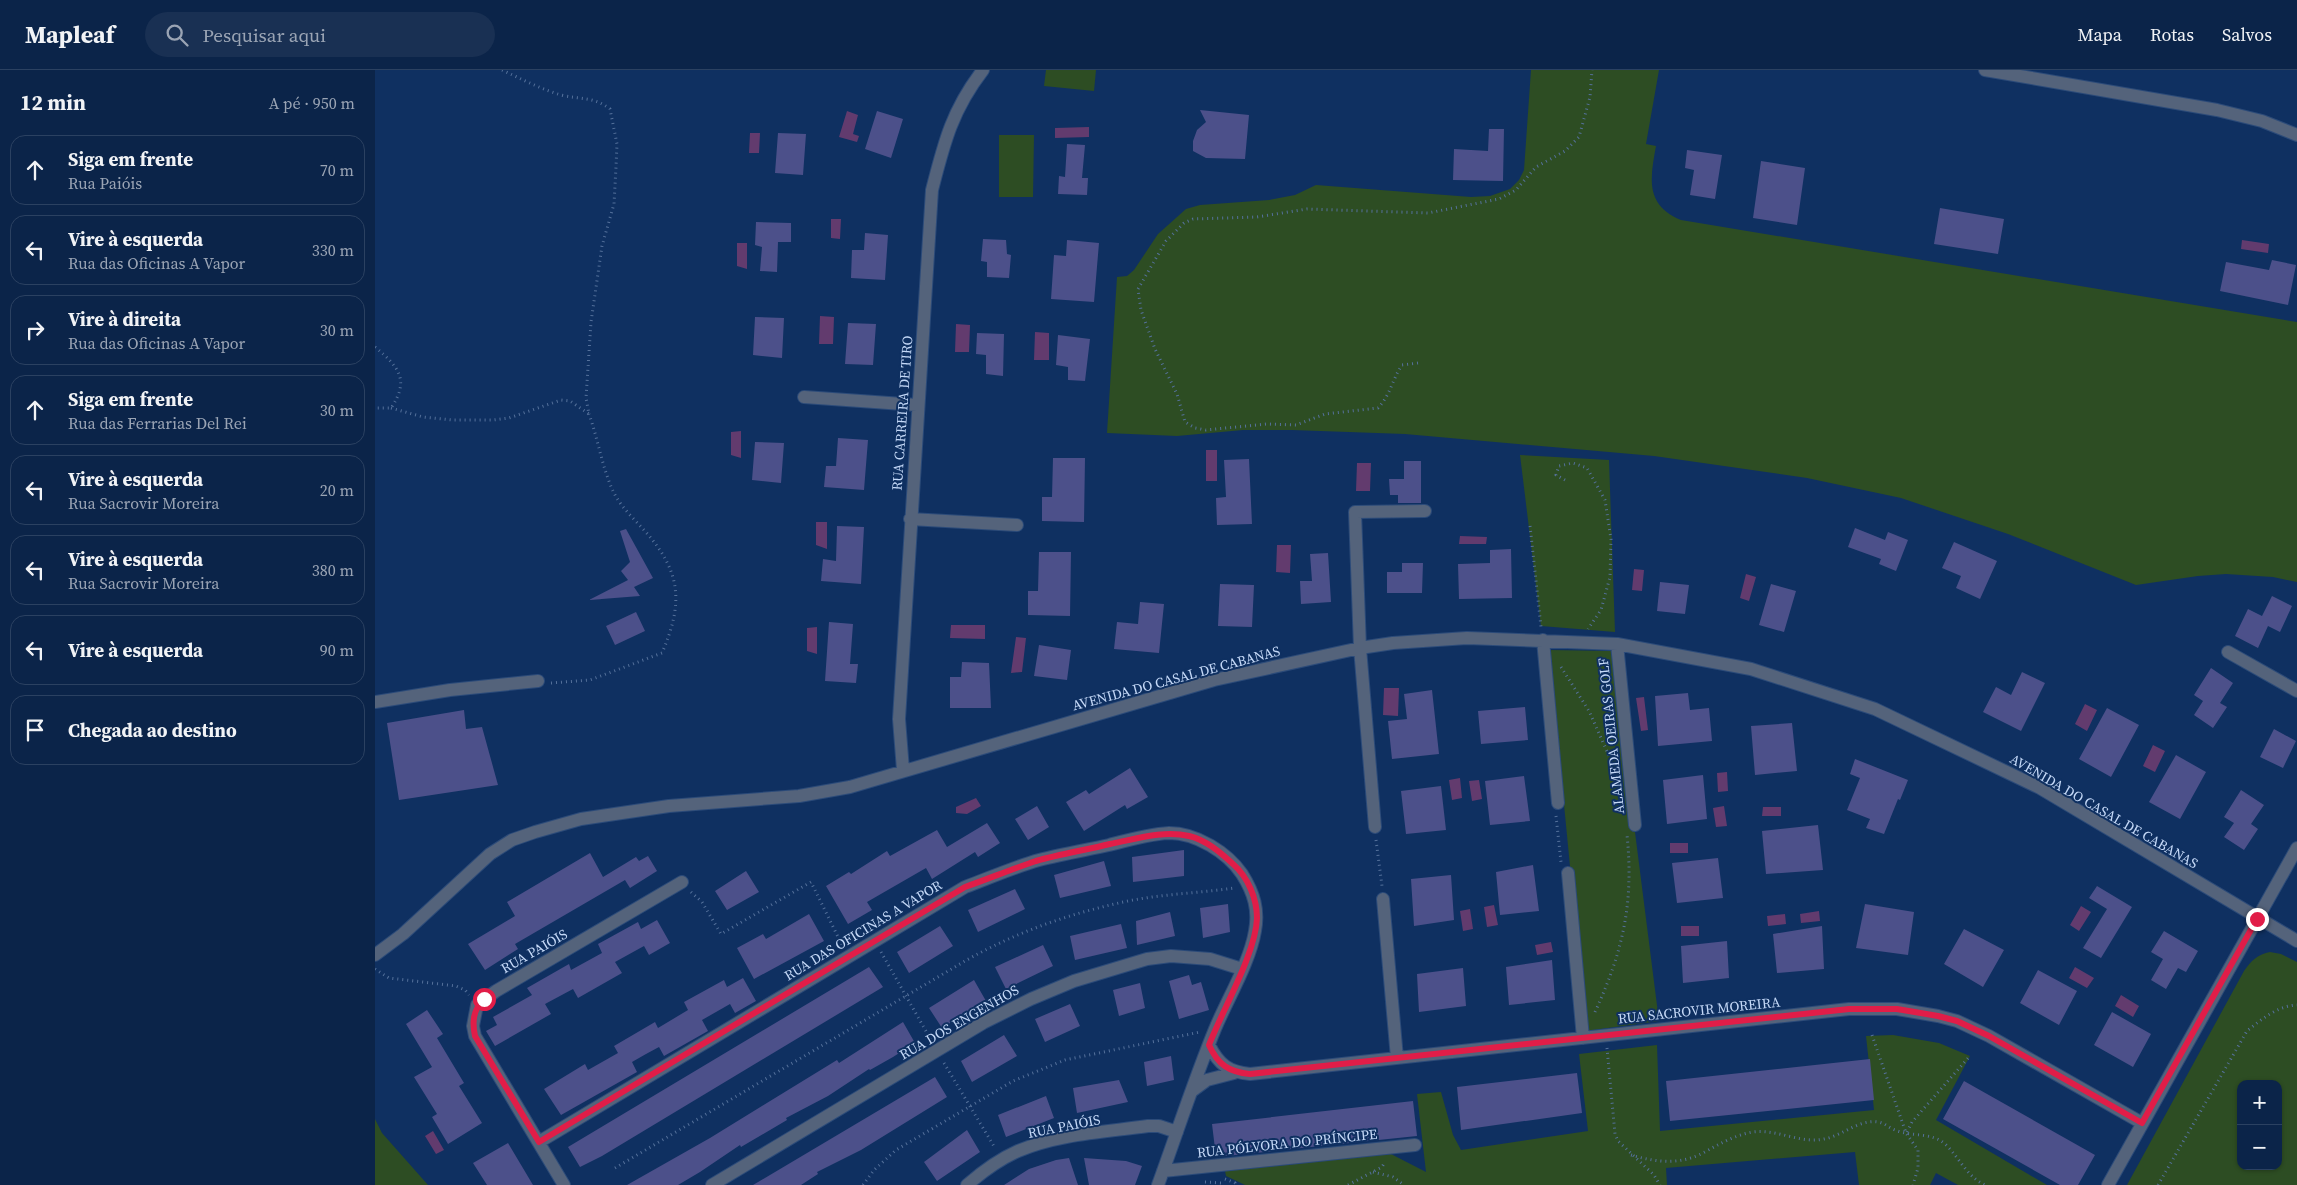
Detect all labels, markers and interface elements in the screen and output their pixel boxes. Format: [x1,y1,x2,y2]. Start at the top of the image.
search box [145,12,495,57]
text: Mapleaf [25,18,115,51]
icon: search [163,21,191,49]
text: Pesquisar aqui [203,22,326,48]
text: Mapa [2078,22,2122,47]
text: Rotas [2150,22,2194,47]
text: Salvos [2222,22,2272,47]
text: 12 min [20,88,86,117]
text: A pé · 950 m [269,92,355,114]
text: Siga em frente [68,146,193,172]
icon: ahead [21,156,49,184]
text: 70 m [320,159,354,181]
text: Rua Paióis [68,172,142,194]
text: Vire à esquerda [68,226,203,252]
icon: left [21,236,49,264]
text: 330 m [312,239,354,261]
text: Rua das Oficinas A Vapor [68,252,245,274]
text: Vire à direita [68,306,181,332]
icon: right [21,316,49,344]
text: 30 m [320,319,354,341]
text: Rua das Oficinas A Vapor [68,332,245,354]
street label: RUA CARREIRA DE TIRO [887,335,917,491]
text: Siga em frente [68,386,193,412]
icon: ahead [21,396,49,424]
text: 30 m [320,399,354,421]
text: Rua das Ferrarias Del Rei [68,412,247,434]
text: Vire à esquerda [68,466,203,492]
icon: left [21,476,49,504]
text: 20 m [320,479,354,501]
text: Rua Sacrovir Moreira [68,492,220,514]
text: Vire à esquerda [68,546,203,572]
icon: left [21,556,49,584]
text: 380 m [312,559,354,581]
text: Rua Sacrovir Moreira [68,572,220,594]
icon: left [21,636,49,664]
text: Vire à esquerda [68,637,203,663]
text: 90 m [320,639,354,661]
street label: AVENIDA DO CASAL DE CABANAS [1070,641,1282,715]
street label: ALAMEDA OEIRAS GOLF [1593,657,1629,815]
icon: arrive [21,716,49,744]
text: Chegada ao destino [68,717,237,743]
street label: AVENIDA DO CASAL DE CABANAS [2006,749,2202,873]
street label: RUA DAS OFICINAS A VAPOR [780,875,946,985]
route end [2246,908,2269,931]
street label: RUA PAIÓIS [497,924,571,978]
street label: RUA DOS ENGENHOS [896,980,1022,1064]
route start [473,988,496,1011]
street label: RUA SACROVIR MOREIRA [1617,991,1782,1028]
map controls [2237,1080,2282,1170]
button: + [2237,1080,2282,1125]
street label: RUA PAIÓIS [1026,1109,1102,1143]
street label: RUA PÓLVORA DO PRÍNCIPE [1196,1124,1378,1162]
button: − [2237,1125,2282,1170]

